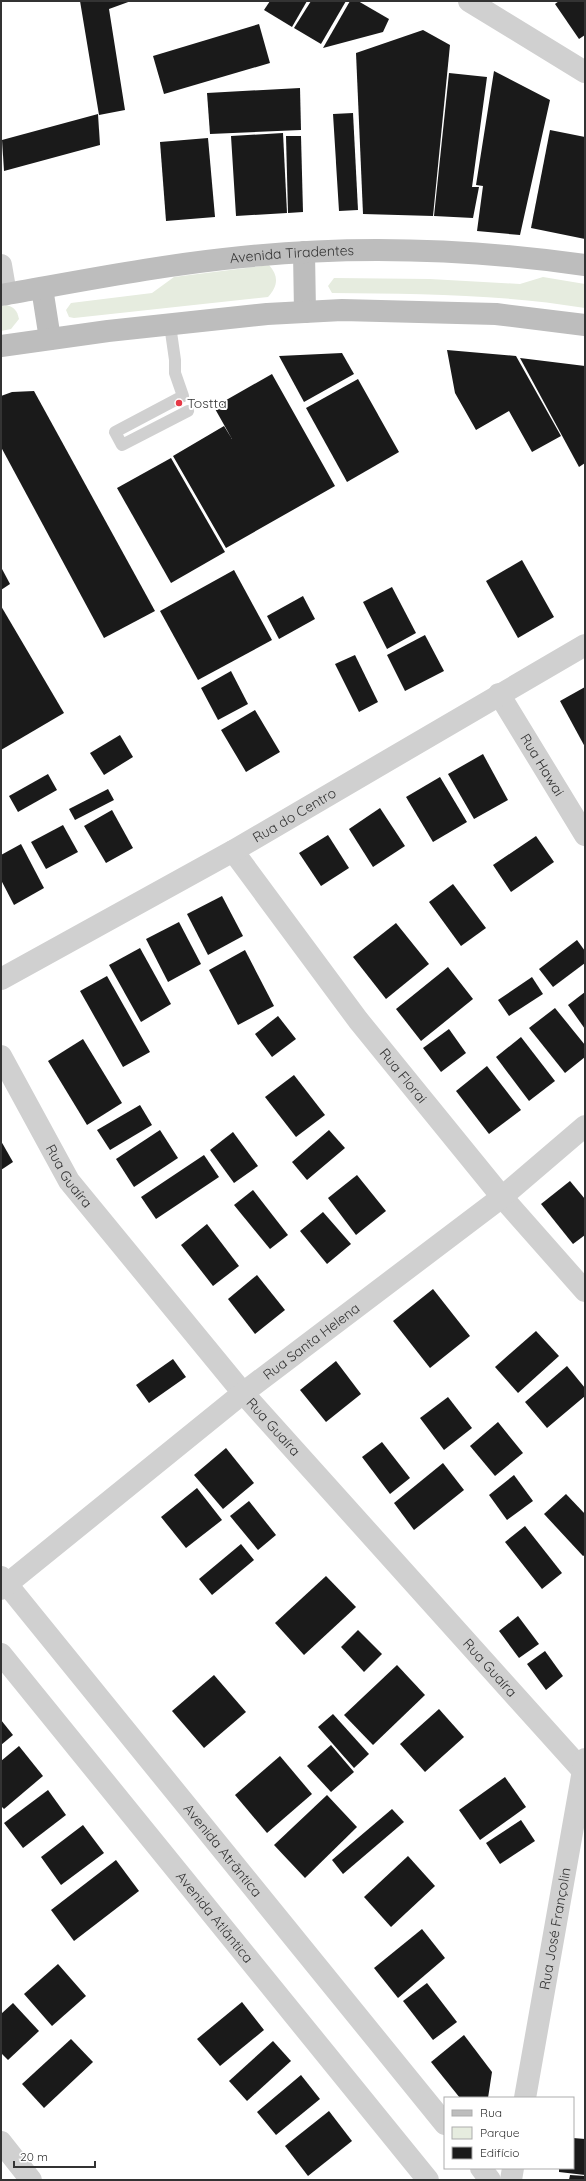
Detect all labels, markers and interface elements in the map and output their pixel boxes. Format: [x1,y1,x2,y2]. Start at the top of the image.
street label: Avenida Tiradentes [229,241,354,267]
place label: Tostta [187,394,227,412]
marker: Tostta [174,398,184,408]
street label: Rua Hawai [516,730,568,799]
street label: Rua do Centro [249,784,339,847]
street label: Rua Florai [376,1045,431,1107]
street label: Rua Guaíra [42,1141,96,1211]
street label: Rua Santa Helena [259,1299,363,1384]
street label: Rua Guaíra [242,1394,304,1460]
street label: Rua Guaíra [459,1635,521,1701]
street label: Avenida Atrântica [180,1800,266,1901]
street label: Rua José Françolin [535,1866,575,1991]
street label: Avenida Atlântica [172,1868,257,1967]
legend [444,2097,574,2169]
text: Rua [480,2105,502,2120]
text: Parque [480,2125,520,2140]
scale bar [14,2143,95,2169]
text: Edifício [480,2145,520,2160]
text: 20 m [20,2149,48,2164]

